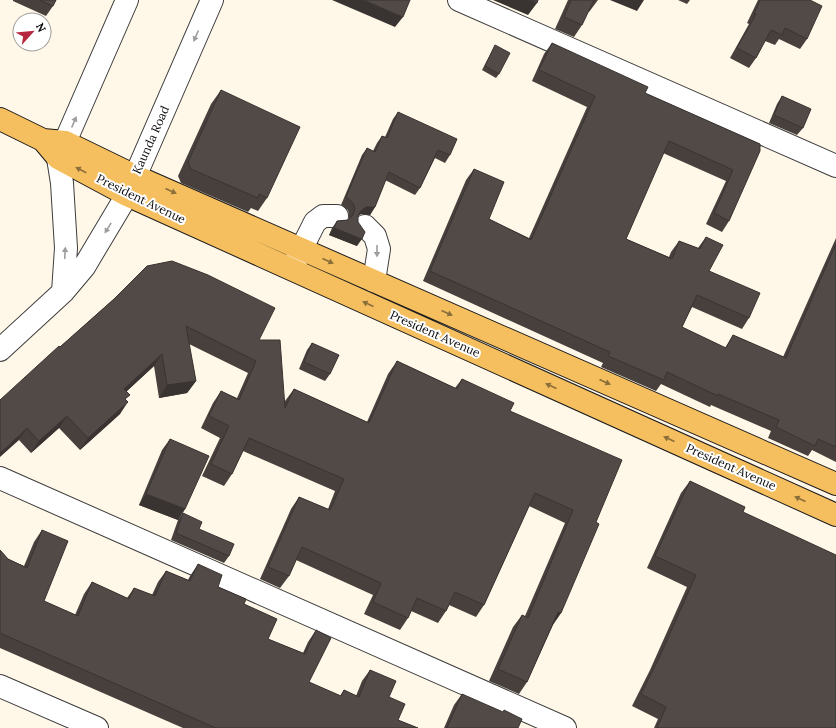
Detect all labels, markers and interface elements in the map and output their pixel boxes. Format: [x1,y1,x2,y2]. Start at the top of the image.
north arrow [12,12,52,52]
text: N [33,20,49,35]
one-way arrow [193,30,199,41]
street label: Kaunda Road [129,103,172,176]
one-way arrow [71,116,77,128]
one-way arrow [75,167,86,173]
street label: President Avenue [94,171,189,227]
one-way arrow [165,189,177,195]
one-way arrow [104,222,111,234]
one-way arrow [374,245,380,258]
one-way arrow [62,247,69,259]
one-way arrow [323,258,335,264]
one-way arrow [363,301,374,307]
street label: President Avenue [388,307,483,360]
one-way arrow [442,310,453,316]
one-way arrow [599,379,610,385]
one-way arrow [545,383,556,389]
one-way arrow [663,436,675,442]
street label: President Avenue [684,440,779,493]
one-way arrow [795,496,806,502]

